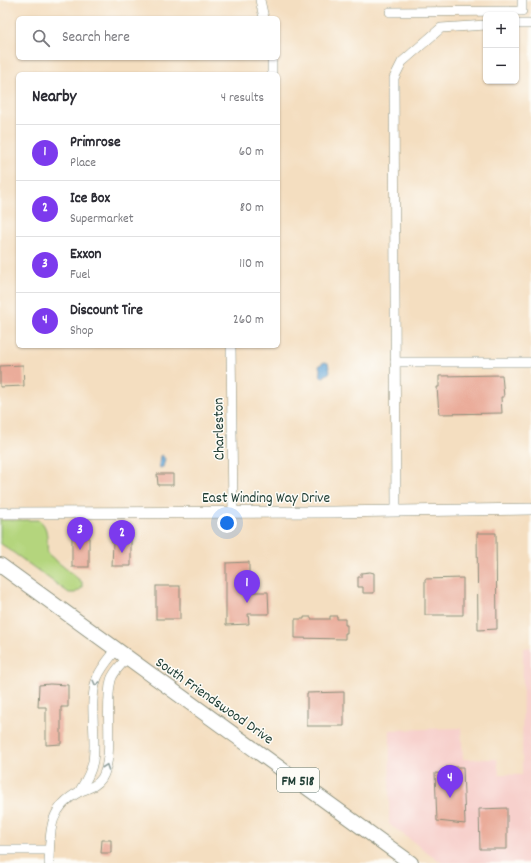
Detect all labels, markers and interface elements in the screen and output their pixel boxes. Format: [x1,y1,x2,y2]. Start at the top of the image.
map controls [483,12,519,84]
button: + [483,12,519,48]
search box [16,16,280,60]
icon: search [30,27,52,49]
text: Search here [62,27,130,49]
button: − [483,48,519,84]
text: Nearby [32,86,76,110]
text: 4 results [221,89,264,108]
text: Primrose [70,132,121,154]
text: 1 [44,143,46,162]
text: 60 m [239,143,264,162]
text: Place [70,154,96,173]
text: Ice Box [70,188,110,210]
text: 2 [42,199,48,218]
text: 80 m [240,199,264,218]
text: Supermarket [70,210,134,229]
text: Exxon [70,244,102,266]
text: 3 [42,255,48,274]
text: 110 m [239,255,264,274]
text: Fuel [70,266,90,285]
text: Discount Tire [70,300,143,322]
text: 4 [42,311,48,330]
text: 260 m [233,311,264,330]
text: Shop [70,322,93,341]
street label: Charleston [208,397,232,460]
street label: East Winding Way Drive [202,488,330,510]
your location [217,513,237,533]
pin: 3 [67,517,93,550]
pin: 2 [109,520,135,553]
pin: 1 [234,570,260,603]
street label: South Friendswood Drive [150,653,278,751]
one-way arrow [93,680,101,686]
one-way arrow [101,764,109,771]
pin: 4 [437,765,463,798]
road number: FM 518 [277,768,319,792]

